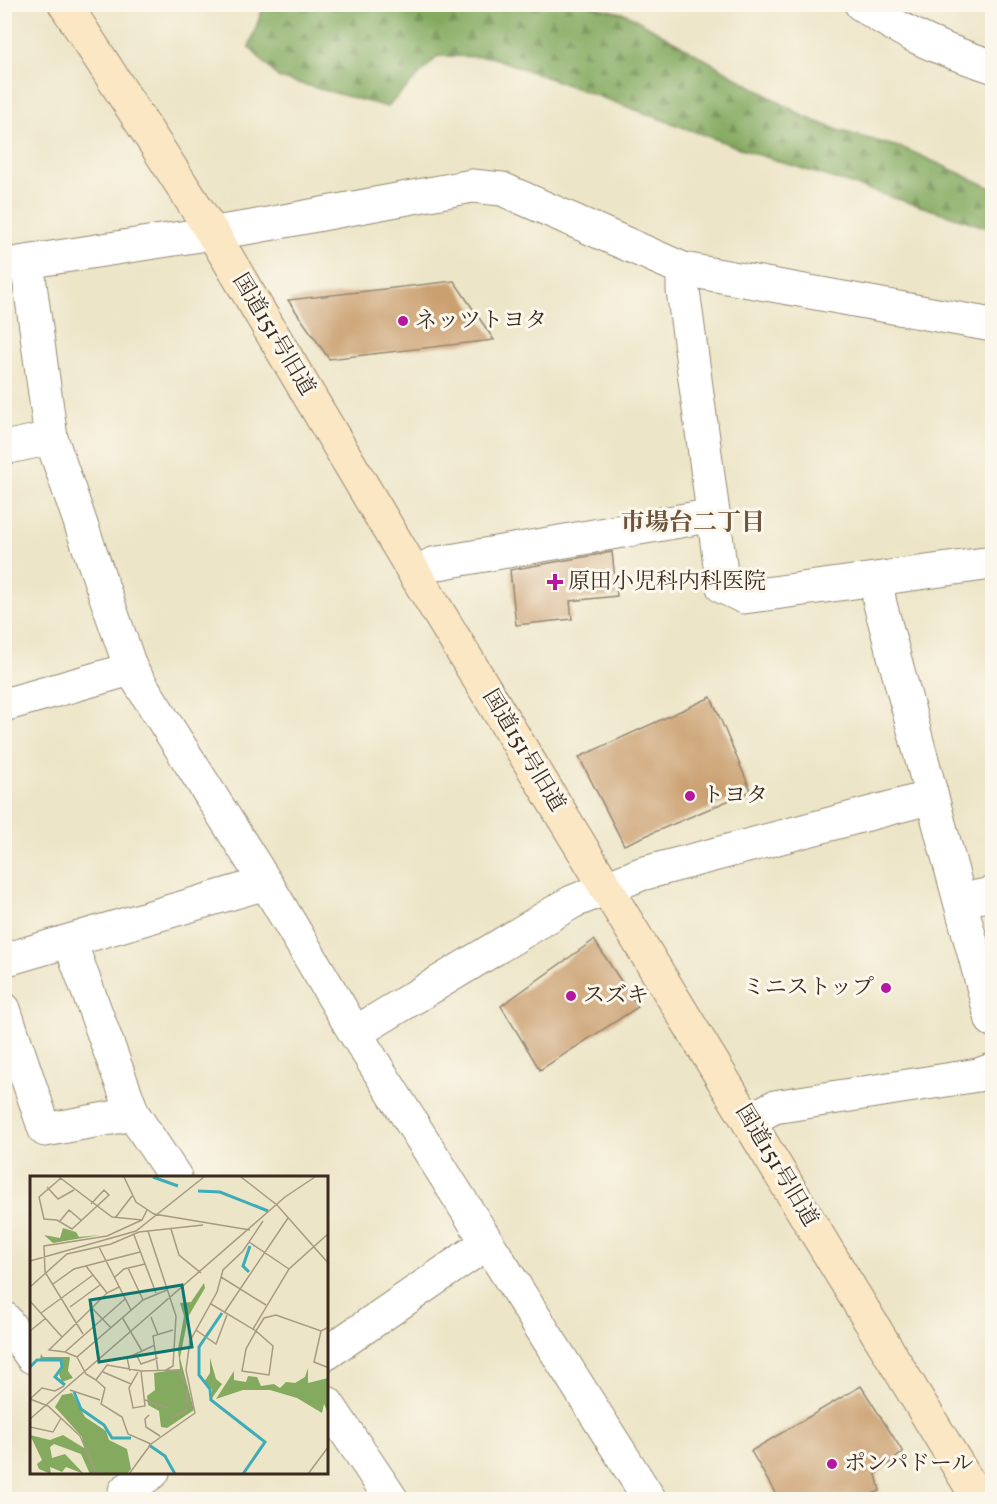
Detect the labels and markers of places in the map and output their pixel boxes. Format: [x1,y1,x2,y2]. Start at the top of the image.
place label: ネッツトヨタ [415,306,547,337]
marker: ネッツトヨタ [396,314,410,328]
place label: 原田小児科内科医院 [568,567,766,598]
marker: 原田小児科内科医院 [546,573,564,591]
place label: トヨタ [702,781,768,812]
marker: トヨタ [683,789,697,803]
place label: ミニストップ [743,973,874,1004]
place label: スズキ [583,981,649,1012]
marker: ミニストップ [879,981,893,995]
marker: スズキ [564,989,578,1003]
place label: ポンパドール [844,1449,974,1480]
marker: ポンパドール [825,1457,839,1471]

